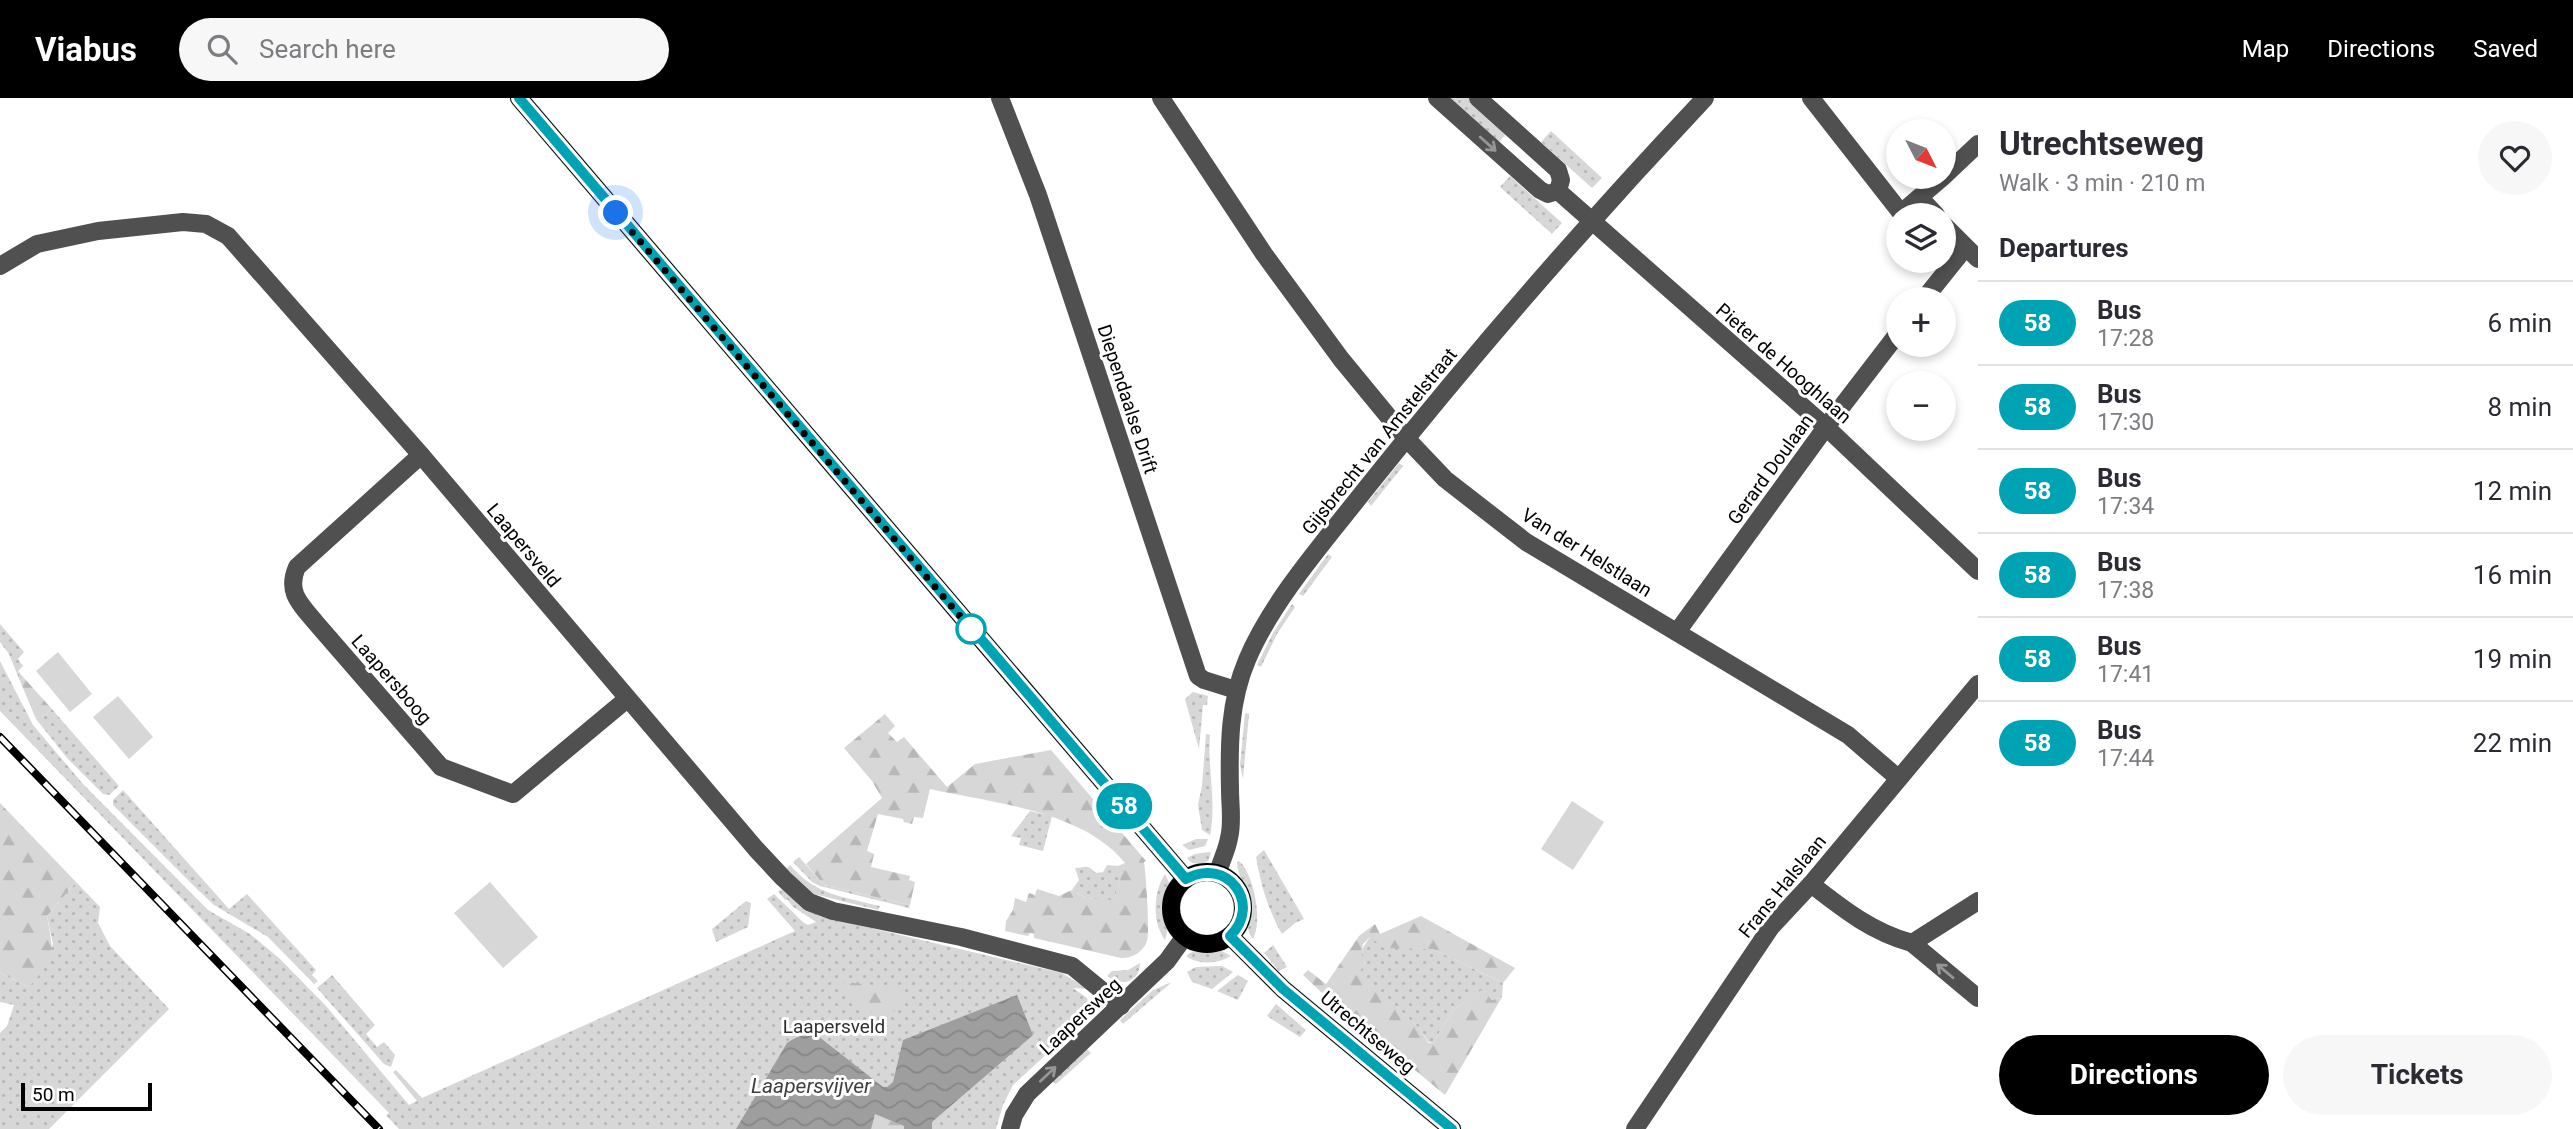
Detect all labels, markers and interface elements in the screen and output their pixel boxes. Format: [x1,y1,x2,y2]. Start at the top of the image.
search box [179,18,669,81]
text: Viabus [35,30,137,69]
icon: search [203,30,241,68]
text: Search here [259,34,396,64]
text: Map [2242,35,2289,63]
text: Directions [2327,35,2435,63]
text: Saved [2473,35,2538,63]
north arrow [1886,119,1956,189]
map controls [1886,119,1956,441]
button: heart [2478,121,2552,195]
text: Utrechtseweg [1999,124,2204,163]
one-way arrow [1479,135,1496,152]
text: Walk · 3 min · 210 m [1999,170,2205,197]
your location [598,195,633,230]
button: layers [1886,203,1956,273]
text: Departures [1999,233,2129,263]
button: + [1886,287,1956,357]
text: Bus [2097,295,2142,325]
street label: Pieter de Hooghlaan [1711,298,1856,428]
text: 6 min [2487,308,2552,338]
text: 58 [2024,309,2051,337]
street label: Diependaalse Drift [1093,322,1162,477]
text: 17:28 [2097,325,2154,352]
street label: Gijsbrecht van Amstelstraat [1297,343,1462,539]
button: − [1886,371,1956,441]
text: Bus [2097,379,2142,409]
text: 8 min [2487,392,2552,422]
text: 58 [2024,393,2051,421]
text: 17:30 [2097,409,2154,436]
street label: Gerard Doulaan [1723,410,1818,529]
text: Bus [2097,463,2142,493]
text: 12 min [2473,476,2552,506]
text: 58 [2024,477,2051,505]
text: 17:34 [2097,493,2154,520]
street label: Laapersveld [482,499,565,592]
street label: Van der Helstlaan [1517,503,1656,602]
text: Bus [2097,547,2142,577]
text: 16 min [2473,560,2552,590]
text: 58 [2024,561,2051,589]
text: 17:38 [2097,577,2154,604]
unlabelled marker [956,614,986,644]
street label: Laapersboog [347,630,437,729]
text: Bus [2097,631,2142,661]
text: 19 min [2473,644,2552,674]
text: 58 [2024,645,2051,673]
text: 17:41 [2097,661,2154,688]
text: Bus [2097,715,2142,745]
text: 22 min [2473,728,2552,758]
text: 58 [2024,729,2051,757]
text: 17:44 [2097,745,2154,772]
line badge: 58 [1092,783,1156,829]
text: 58 [1110,792,1138,820]
street label: Frans Halslaan [1734,830,1831,942]
one-way arrow [1936,963,1954,979]
street label: Laapersweg [1035,973,1126,1060]
street label: Utrechtseweg [1316,986,1420,1079]
park label: Laapersveld [783,1015,885,1038]
button: Directions [1999,1035,2269,1115]
button: Tickets [2283,1035,2552,1115]
one-way arrow [1039,1066,1056,1083]
water label: Laapersvijver [751,1074,872,1098]
scale bar [21,1080,152,1112]
text: 50 m [32,1083,75,1106]

